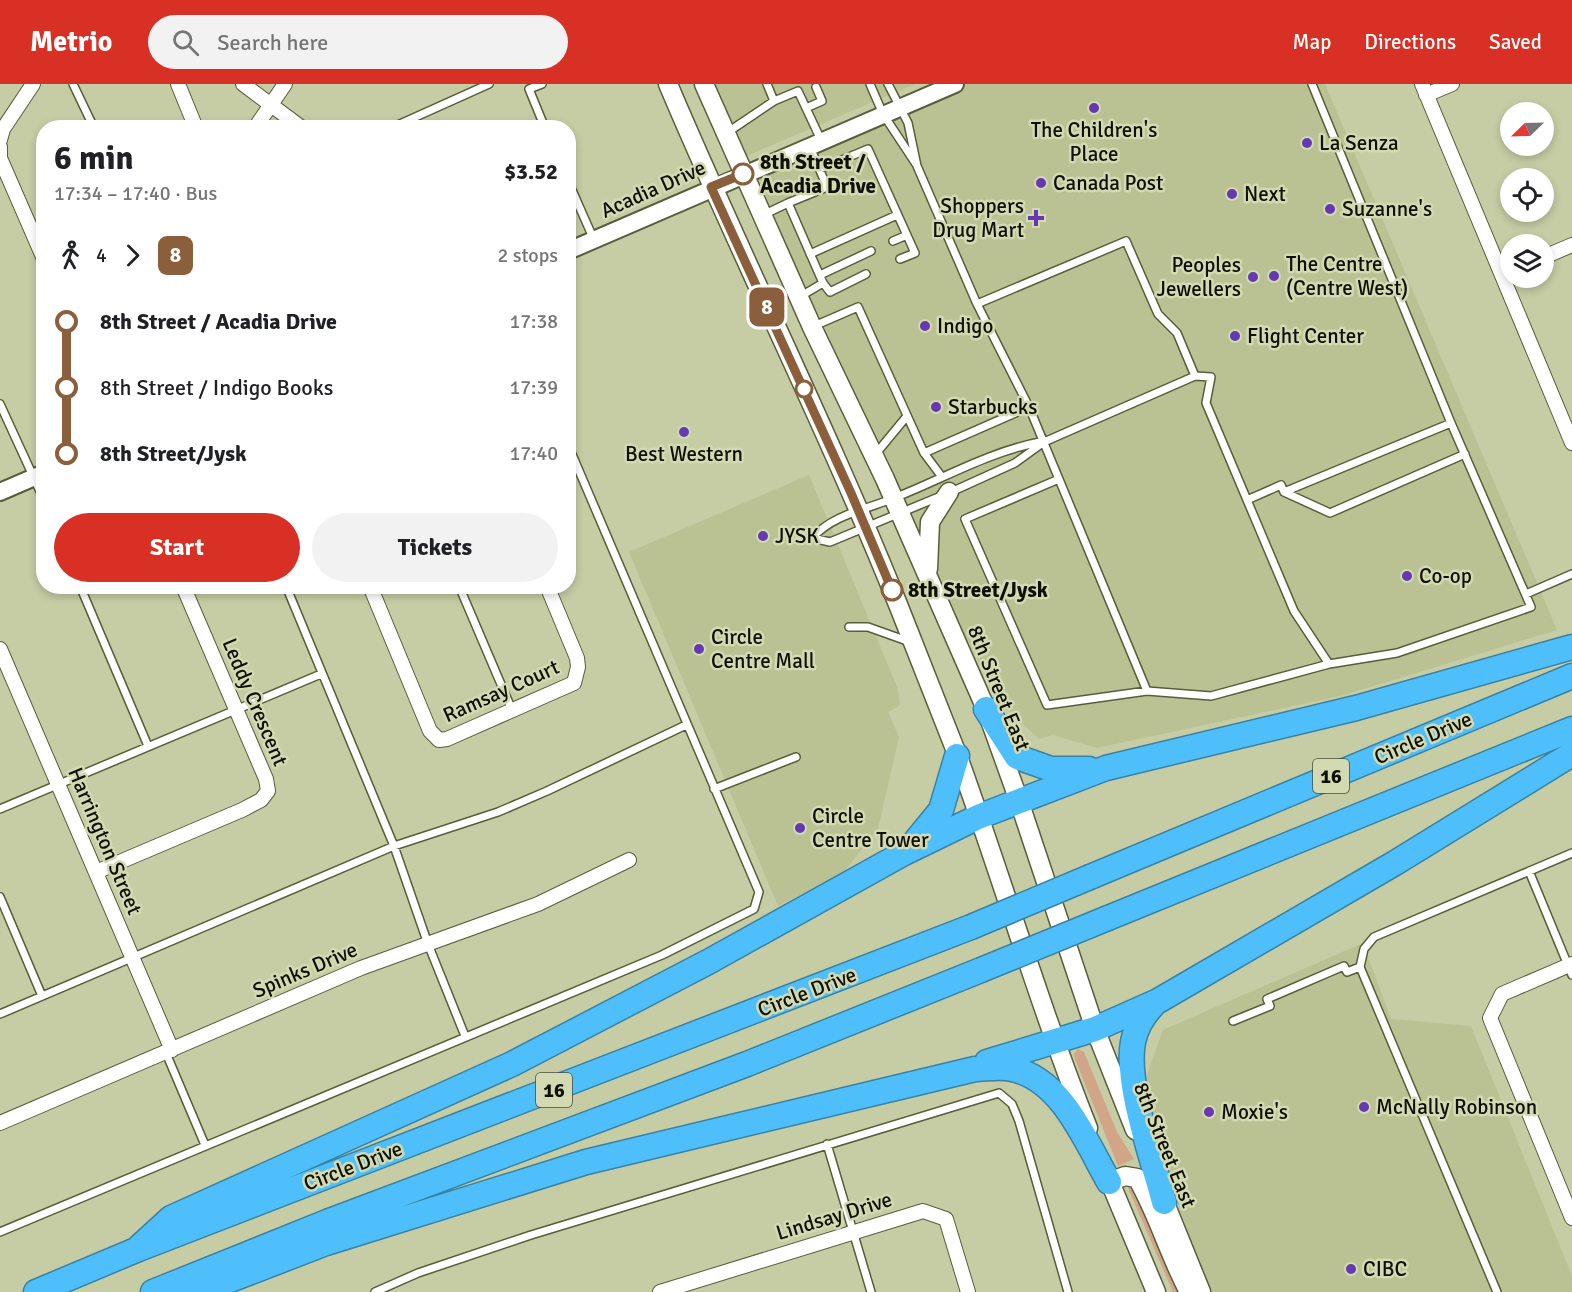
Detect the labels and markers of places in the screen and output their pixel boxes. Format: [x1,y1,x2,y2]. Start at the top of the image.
marker: The Children's Place [1087,101,1101,115]
place label: The Children's Place [1031,117,1157,167]
place label: La Senza [1319,130,1399,156]
marker: La Senza [1300,136,1314,150]
place label: 8th Street / Acadia Drive [760,149,876,199]
marker: 8th Street / Acadia Drive [732,163,754,185]
place label: Canada Post [1053,170,1163,196]
marker: Canada Post [1034,176,1048,190]
place label: Next [1244,181,1286,207]
marker: Next [1225,187,1239,201]
place label: Shoppers Drug Mart [932,193,1024,243]
place label: Suzanne's [1342,196,1432,222]
marker: Suzanne's [1323,202,1337,216]
marker: Shoppers Drug Mart [1029,211,1043,225]
place label: The Centre (Centre West) [1286,251,1408,301]
place label: Peoples Jewellers [1157,252,1241,302]
marker: The Centre (Centre West) [1267,269,1281,283]
marker: Peoples Jewellers [1246,270,1260,284]
place label: Indigo [937,313,993,339]
marker: Indigo [918,319,932,333]
place label: Flight Center [1247,323,1364,349]
marker: Flight Center [1228,329,1242,343]
unlabelled marker [795,380,813,398]
place label: Starbucks [948,394,1038,420]
marker: Starbucks [929,400,943,414]
marker: Best Western [677,425,691,439]
place label: Best Western [625,441,743,467]
place label: JYSK [775,523,819,549]
marker: JYSK [756,529,770,543]
place label: Co-op [1419,563,1472,589]
marker: Co-op [1400,569,1414,583]
place label: 8th Street/Jysk [908,577,1048,603]
marker: 8th Street/Jysk [881,579,903,601]
place label: Circle Centre Mall [711,624,815,674]
marker: Circle Centre Mall [692,642,706,656]
place label: Circle Centre Tower [812,803,929,853]
marker: Circle Centre Tower [793,821,807,835]
place label: McNally Robinson [1376,1094,1537,1120]
place label: Moxie's [1221,1099,1288,1125]
marker: McNally Robinson [1357,1100,1371,1114]
marker: Moxie's [1202,1105,1216,1119]
place label: CIBC [1363,1256,1407,1282]
marker: CIBC [1344,1262,1358,1276]

